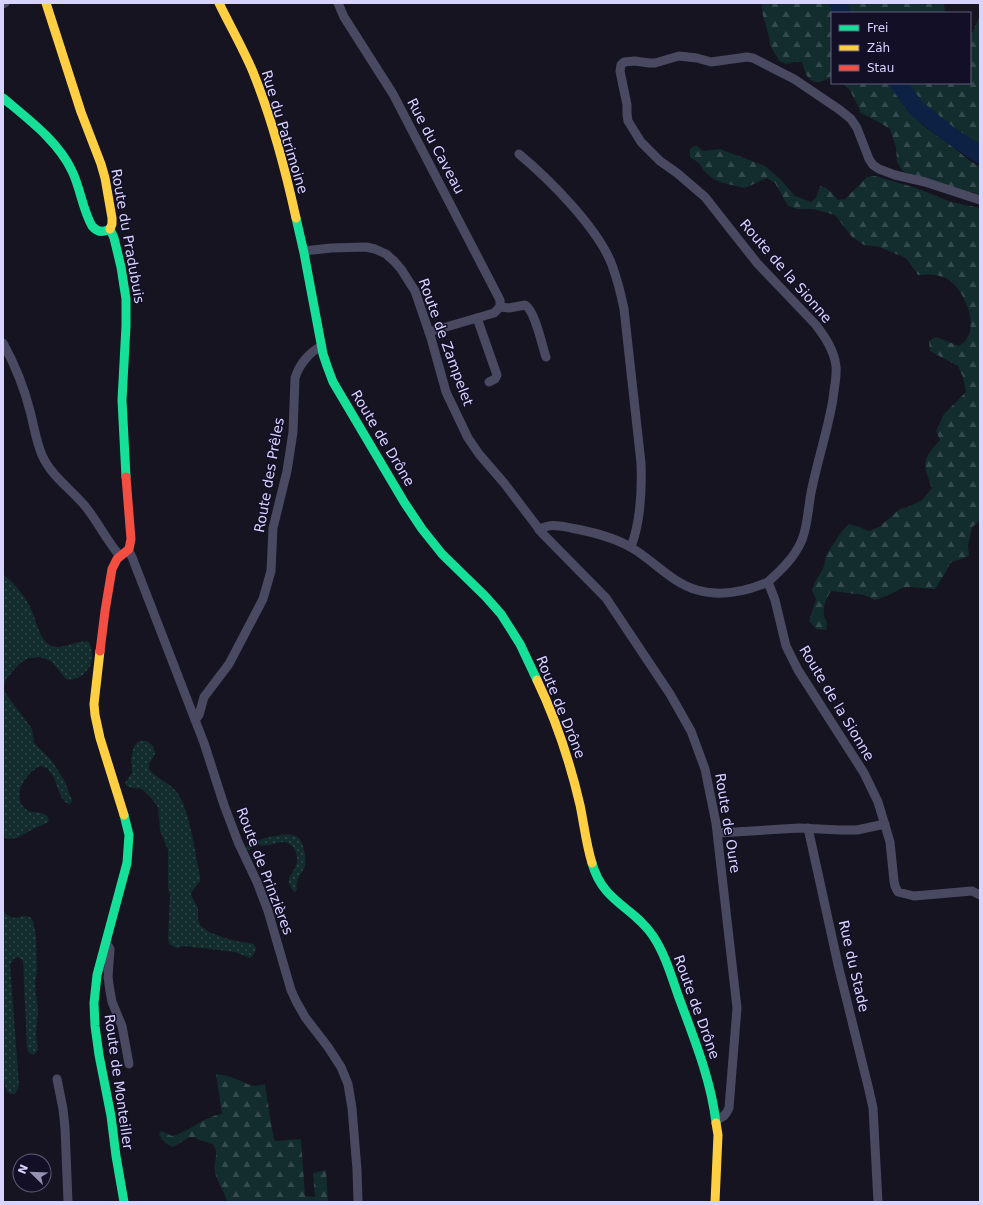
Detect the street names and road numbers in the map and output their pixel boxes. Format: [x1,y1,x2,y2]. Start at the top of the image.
street label: Rue du Patrimoine [259,68,311,196]
street label: Rue du Caveau [404,95,468,197]
street label: Route du Pradubuis [108,167,148,305]
street label: Route de la Sionne [737,216,835,326]
street label: Route de Zampelet [416,276,477,408]
street label: Route de Drône [348,387,418,489]
street label: Route des Prêles [251,416,287,534]
street label: Route de la Sionne [796,642,878,764]
street label: Route de Drône [533,653,589,761]
street label: Route de Oure [712,772,744,874]
street label: Route de Prinzières [233,805,297,937]
street label: Rue du Stade [836,919,872,1013]
street label: Route de Drône [671,953,723,1061]
street label: Route de Monteiller [102,1013,136,1151]

